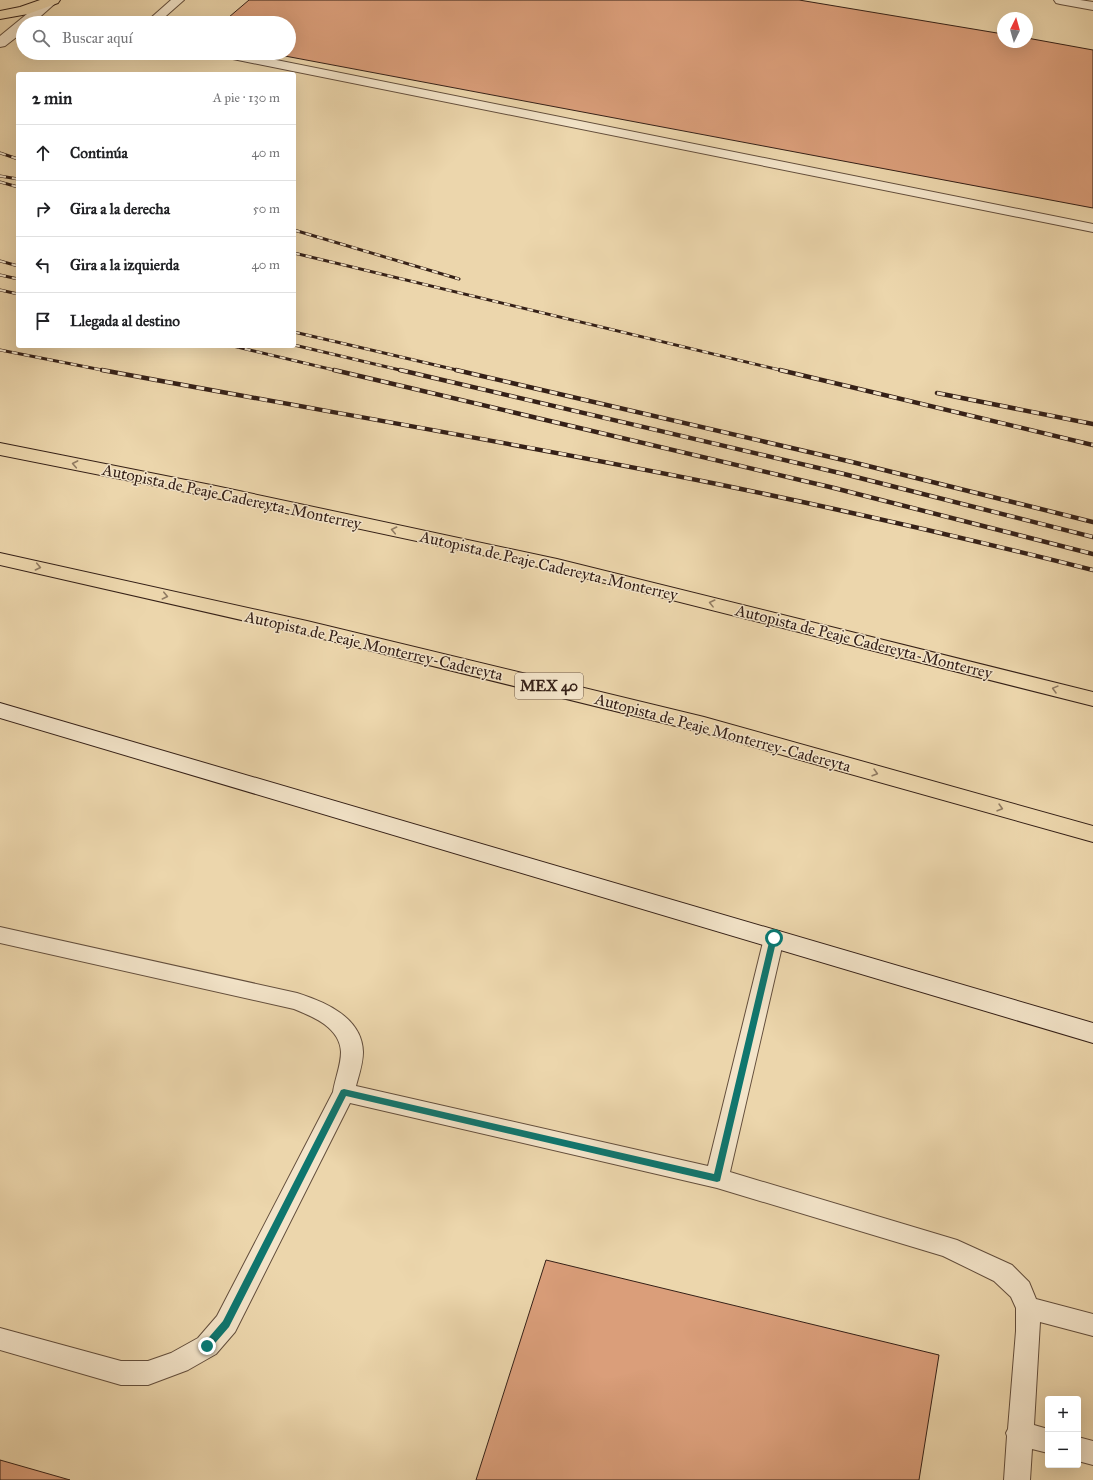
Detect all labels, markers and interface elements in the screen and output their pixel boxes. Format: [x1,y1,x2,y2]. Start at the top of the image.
north arrow [997,12,1033,48]
search box [16,16,296,60]
icon: search [30,27,52,49]
text: Buscar aquí [62,29,133,47]
text: 2 min [32,88,72,109]
text: A pie · 130 m [213,90,280,106]
icon: ahead [32,142,54,164]
text: Continúa [70,144,128,162]
text: 40 m [251,145,280,161]
icon: right [32,198,54,220]
text: Gira a la derecha [70,200,170,218]
text: 50 m [253,201,280,217]
icon: left [32,254,54,276]
text: Gira a la izquierda [70,256,179,274]
text: 40 m [251,257,280,273]
icon: arrive [32,310,54,332]
text: Llegada al destino [70,312,180,330]
one-way arrow [72,460,78,469]
street label: Autopista de Peaje Cadereyta-Monterrey [100,460,364,533]
street label: Autopista de Peaje Cadereyta-Monterrey [417,526,680,605]
one-way arrow [391,527,397,535]
one-way arrow [35,563,41,571]
one-way arrow [161,591,168,600]
one-way arrow [709,599,716,608]
street label: Autopista de Peaje Cadereyta-Monterrey [732,600,995,683]
street label: Autopista de Peaje Monterrey-Cadereyta [242,606,505,685]
road number: MEX 40 [515,673,583,699]
one-way arrow [1052,686,1058,694]
street label: Autopista de Peaje Monterrey-Cadereyta [592,689,853,776]
one-way arrow [872,768,878,776]
one-way arrow [997,803,1004,812]
route start [765,929,783,947]
route end [198,1337,216,1355]
map controls [1045,1396,1081,1468]
button: + [1045,1396,1081,1432]
button: − [1045,1432,1081,1468]

